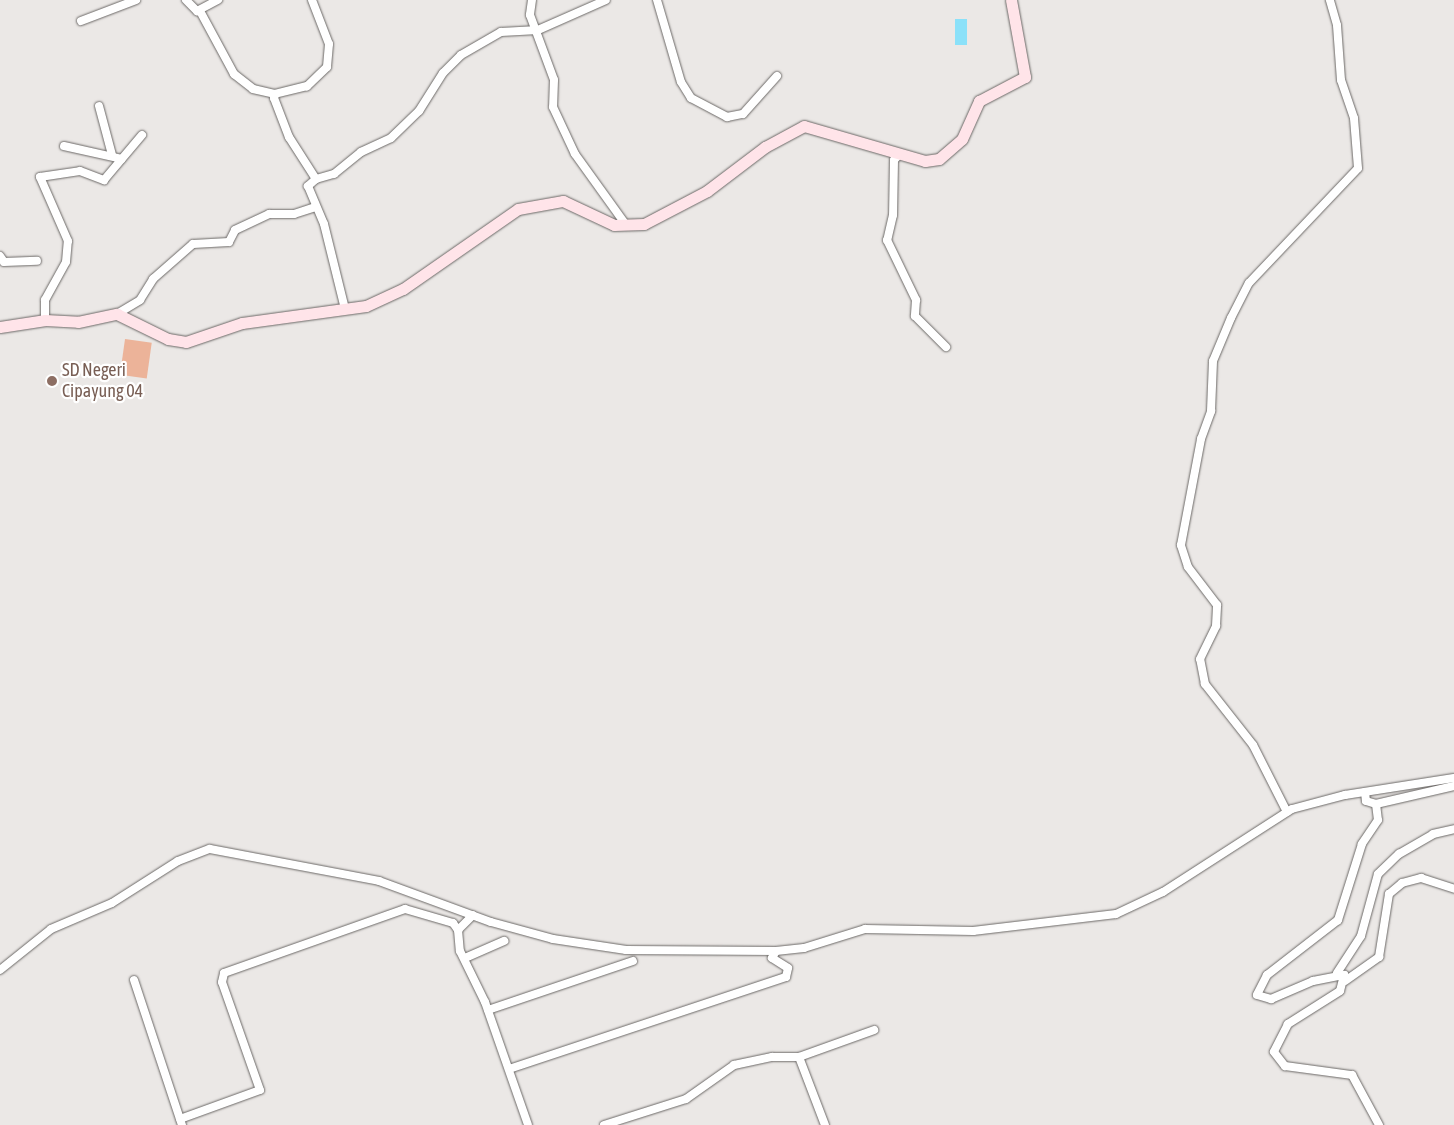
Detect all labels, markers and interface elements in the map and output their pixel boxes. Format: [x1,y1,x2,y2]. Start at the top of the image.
place label: SD Negeri Cipayung 04 [62,360,143,402]
marker: SD Negeri Cipayung 04 [46,375,58,387]

